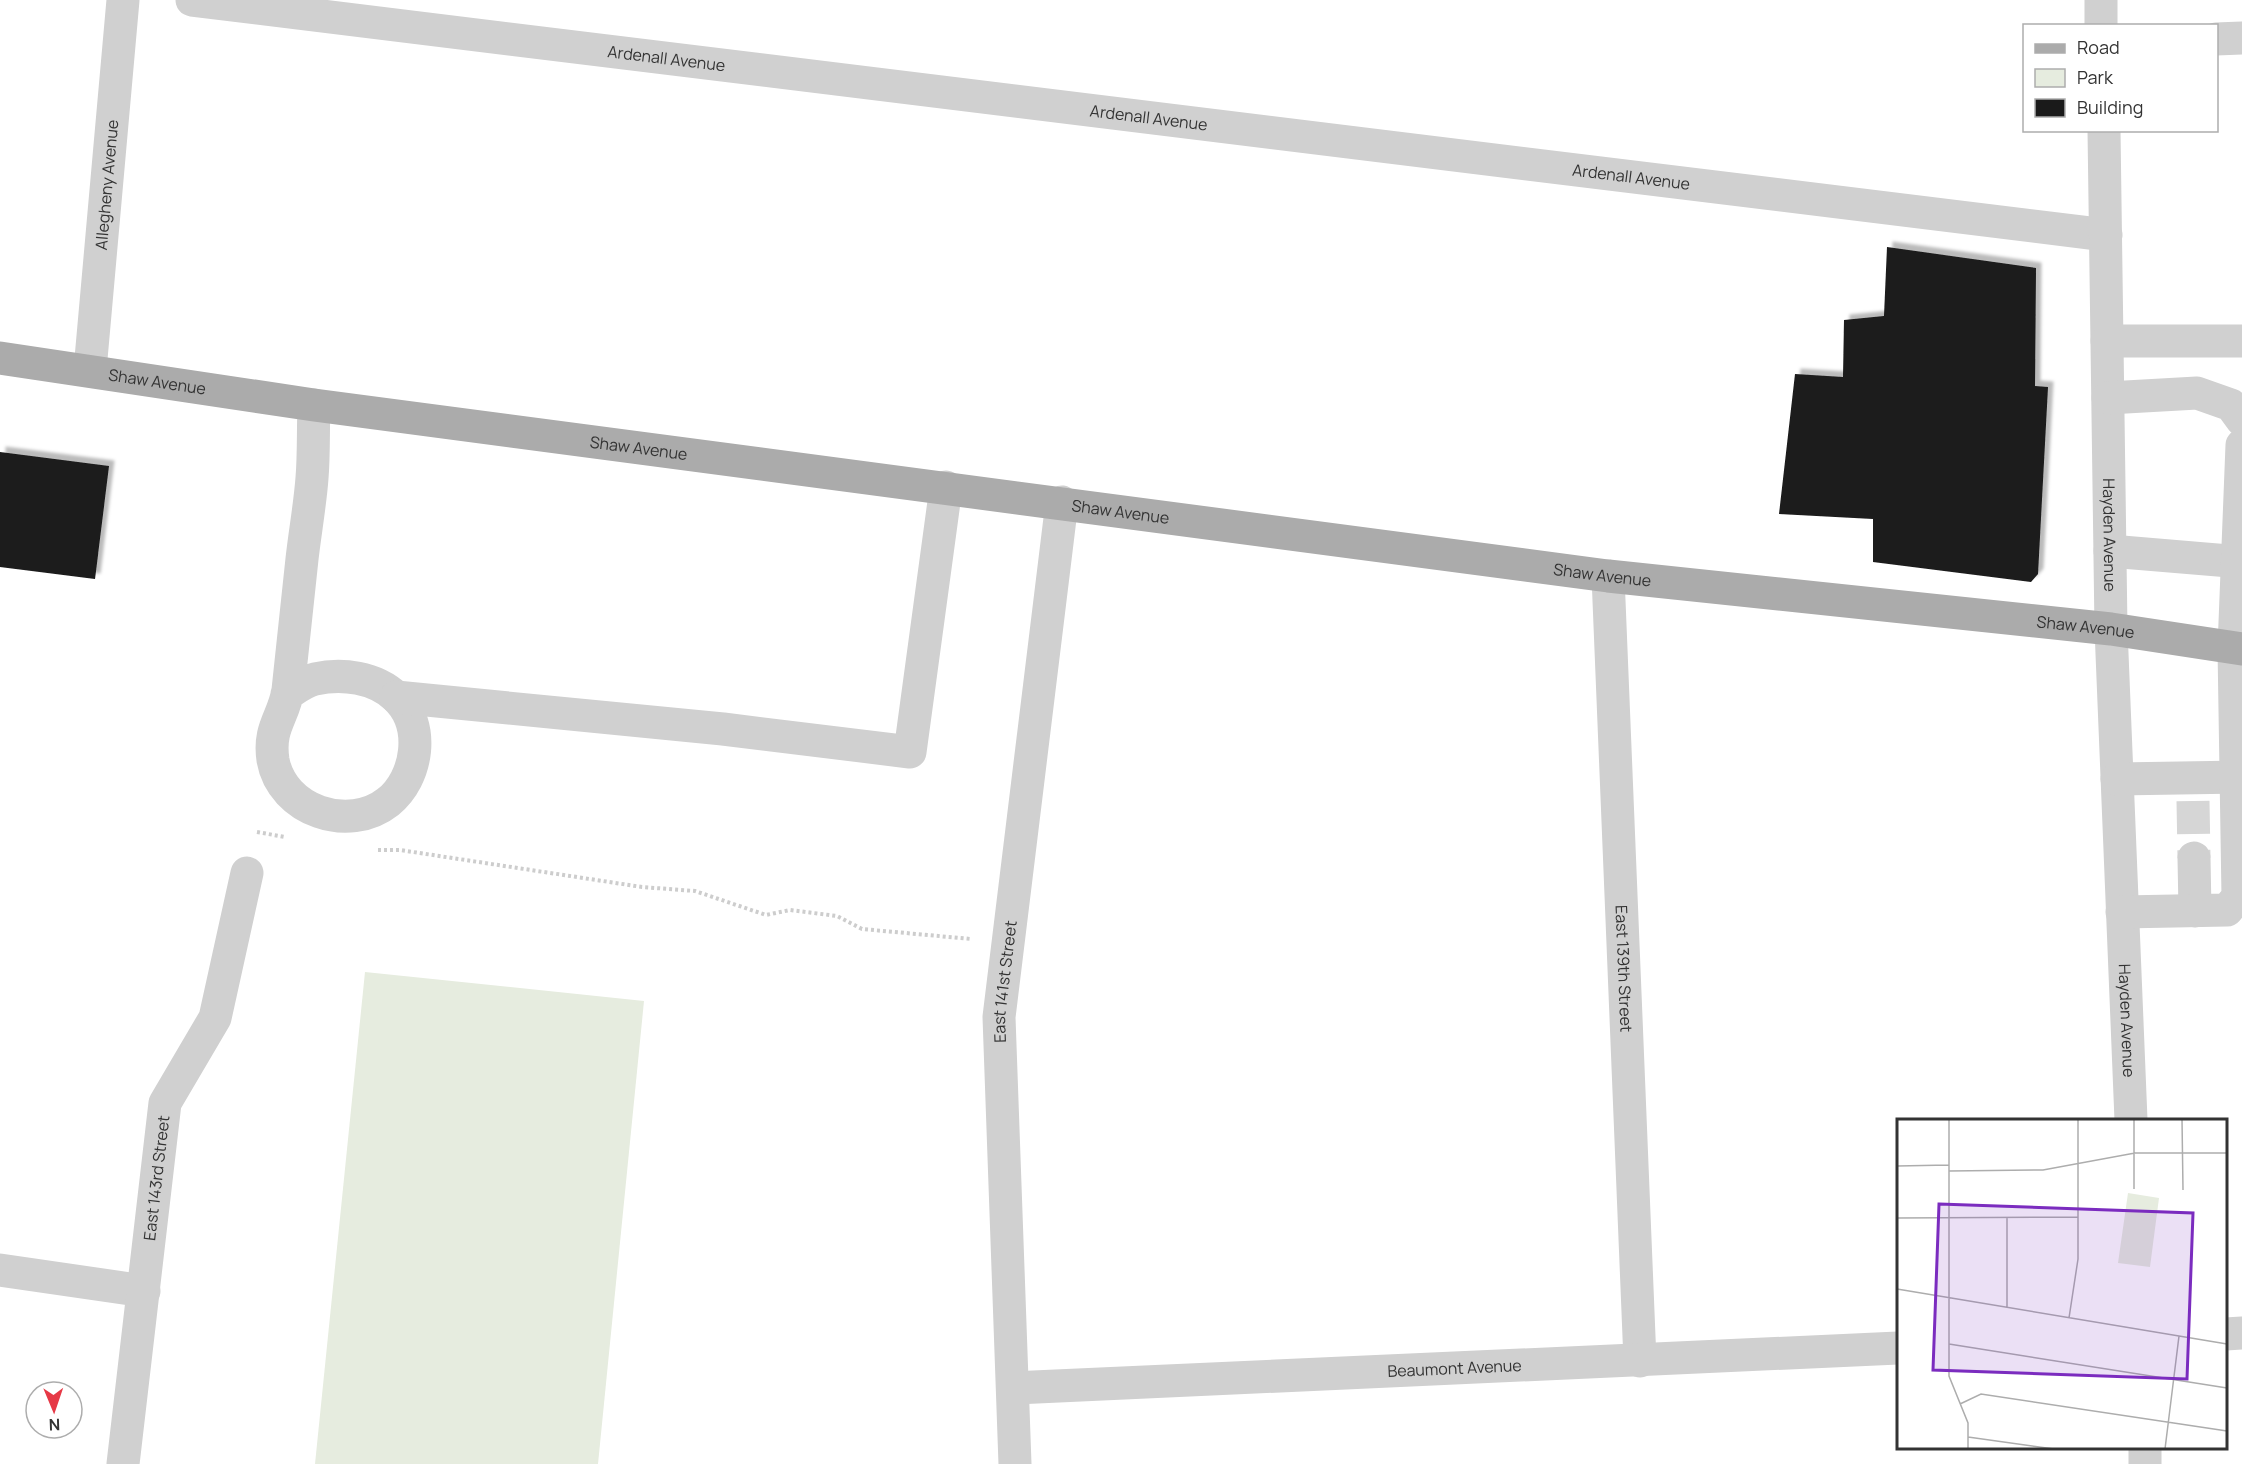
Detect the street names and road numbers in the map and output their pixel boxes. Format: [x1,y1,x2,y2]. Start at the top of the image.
street label: Ardenall Avenue [606,40,726,76]
street label: Ardenall Avenue [1089,99,1209,136]
street label: Allegheny Avenue [90,119,123,251]
street label: Ardenall Avenue [1571,159,1691,195]
street label: Shaw Avenue [107,363,207,400]
street label: Shaw Avenue [589,431,689,465]
street label: Hayden Avenue [2098,478,2121,592]
street label: Shaw Avenue [1070,494,1171,529]
street label: Shaw Avenue [1552,558,1652,591]
street label: Shaw Avenue [2036,610,2136,643]
street label: East 139th Street [1610,905,1638,1033]
street label: East 141st Street [988,919,1022,1043]
street label: Hayden Avenue [2114,963,2140,1078]
street label: East 143rd Street [138,1114,174,1242]
street label: Beaumont Avenue [1387,1354,1522,1382]

